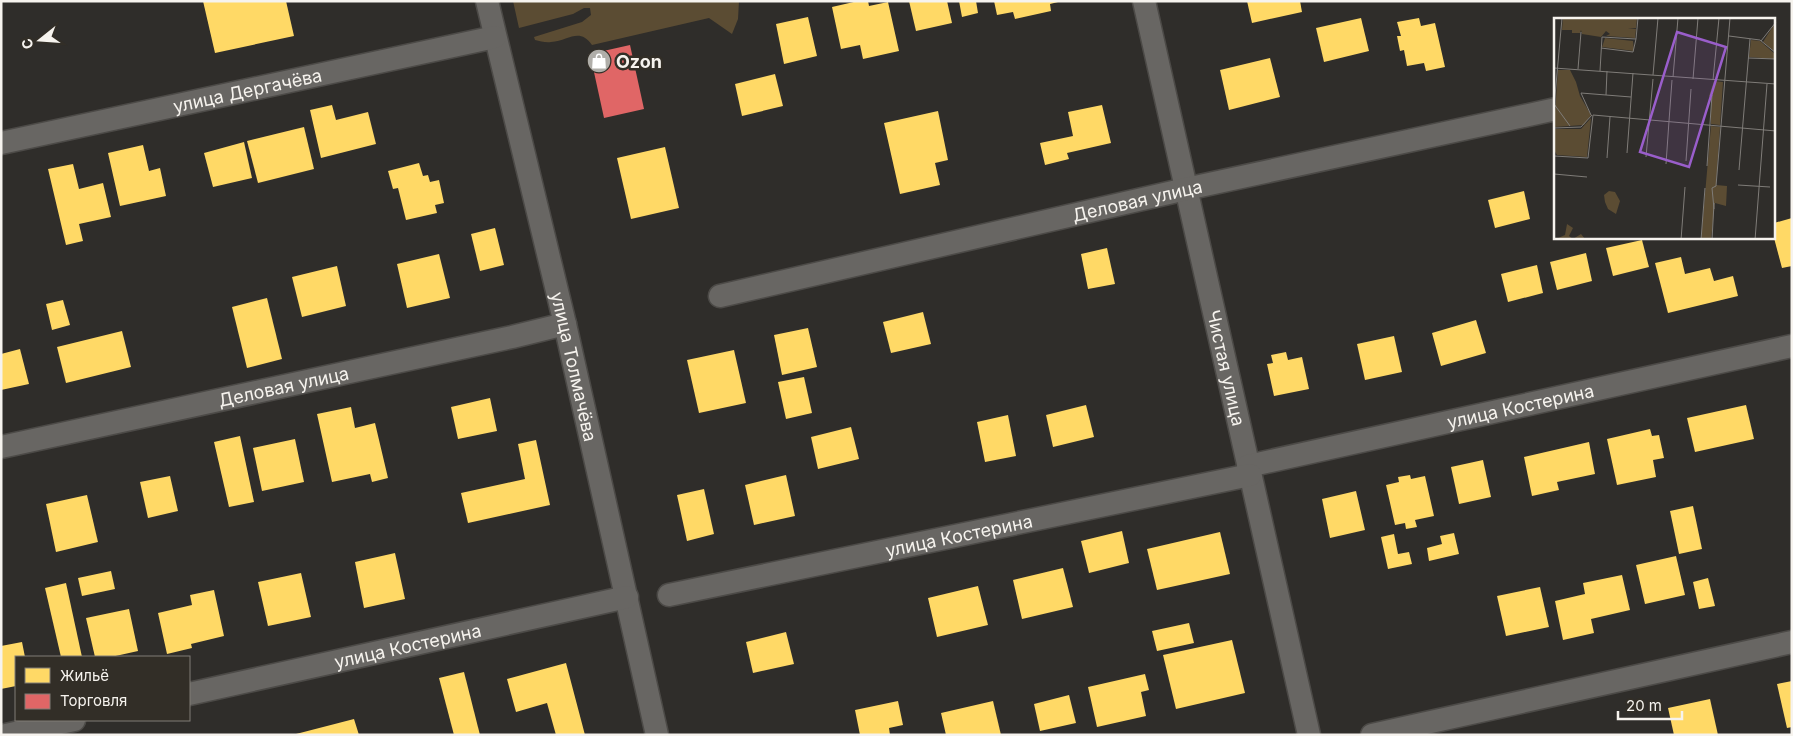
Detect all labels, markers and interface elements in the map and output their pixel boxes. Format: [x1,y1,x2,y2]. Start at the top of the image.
north arrow [15,15,65,65]
inset map [1554,18,1776,239]
text: С [17,37,37,51]
shop icon: Ozon [586,48,612,74]
place label: Ozon [616,51,662,72]
street label: улица Дергачёва [171,64,324,116]
street label: Деловая улица [1070,175,1204,225]
street label: улица Толмачёва [547,290,601,444]
street label: Чистая улица [1203,308,1250,428]
street label: Деловая улица [216,362,351,410]
street label: улица Костерина [1445,380,1596,432]
street label: улица Костерина [883,510,1034,561]
street label: улица Костерина [332,619,483,672]
legend [15,656,190,721]
text: Жильё [60,666,109,685]
scale bar [1618,688,1682,720]
text: Торговля [60,691,127,710]
text: 20 m [1626,696,1662,715]

